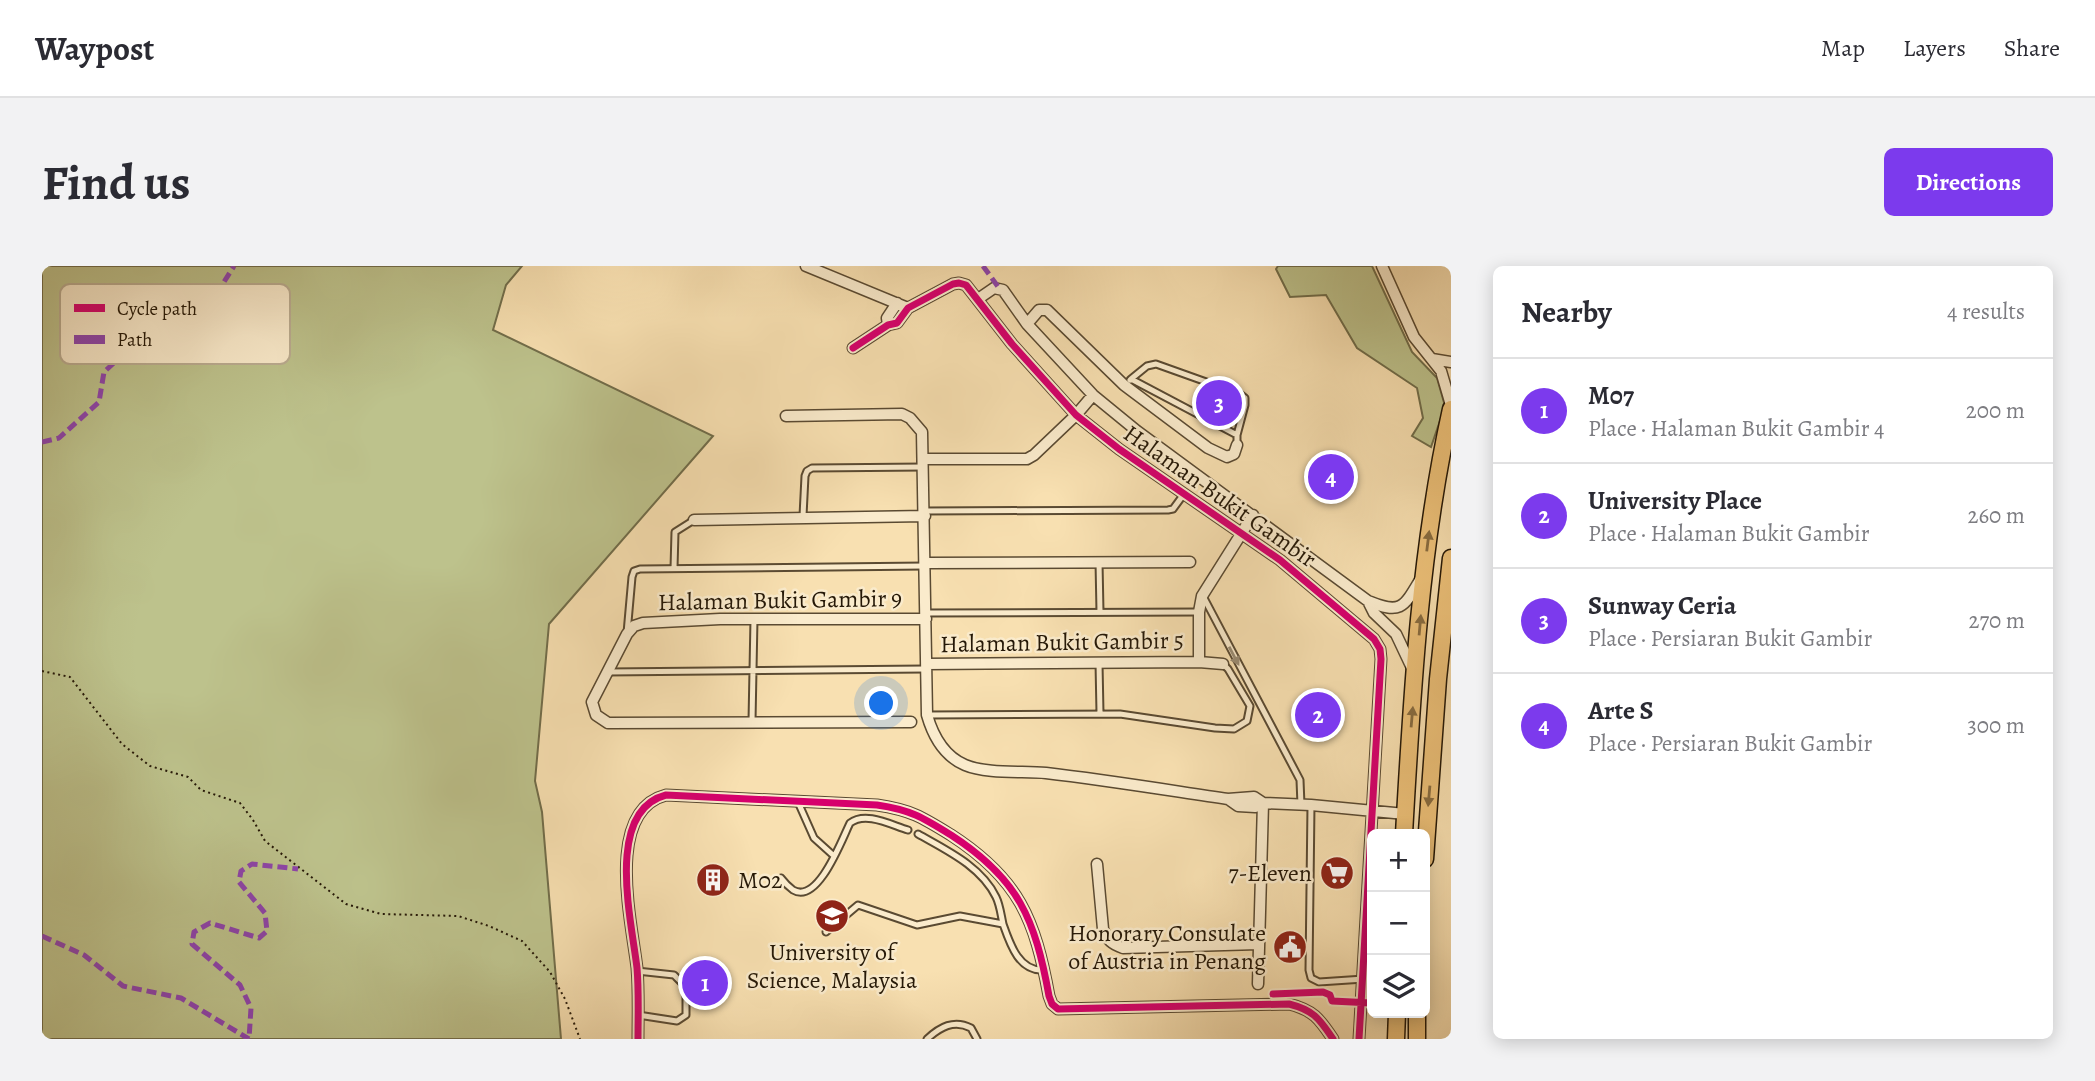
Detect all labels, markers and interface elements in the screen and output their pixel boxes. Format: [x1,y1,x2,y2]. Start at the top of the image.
text: Waypost [35,26,154,71]
text: Map [1821,32,1865,64]
text: Layers [1903,32,1966,64]
text: Share [2004,32,2060,64]
button: Directions [1884,148,2053,216]
text: Find us [42,149,190,216]
legend [60,284,290,364]
text: Nearby [1521,292,1612,332]
text: Cycle path [117,296,197,322]
text: 4 results [1947,296,2025,327]
text: Path [117,327,152,353]
pin: 3 [1196,377,1242,429]
text: M07 [1588,378,1634,413]
text: 1 [1540,395,1548,426]
text: 200 m [1966,395,2025,426]
text: Place · Halaman Bukit Gambir 4 [1588,413,1884,444]
street label: Halaman Bukit Gambir [1117,417,1323,575]
pin: 4 [1308,451,1354,503]
text: University Place [1588,483,1762,518]
text: 2 [1538,500,1550,531]
text: 260 m [1967,500,2025,531]
text: Place · Halaman Bukit Gambir [1588,518,1870,549]
one-way arrow [1423,530,1434,552]
street label: Halaman Bukit Gambir 9 [658,582,902,618]
text: Sunway Ceria [1588,588,1736,623]
text: 3 [1539,605,1549,636]
text: 270 m [1968,605,2025,636]
one-way arrow [1415,614,1426,636]
text: Place · Persiaran Bukit Gambir [1588,623,1872,654]
street label: Halaman Bukit Gambir 5 [940,624,1184,660]
one-way arrow [1228,646,1240,666]
your location [864,686,898,720]
pin: 2 [1295,689,1341,741]
text: Arte S [1588,693,1654,728]
one-way arrow [1407,706,1418,728]
text: 4 [1539,710,1549,741]
text: 300 m [1967,710,2025,741]
text: Place · Persiaran Bukit Gambir [1588,728,1872,759]
one-way arrow [1423,785,1434,807]
map controls [1367,829,1430,1018]
button: + [1367,829,1430,892]
supermarket icon: 7-Eleven [1318,854,1356,892]
place label: 7-Eleven [1229,857,1312,889]
building icon: M02 [694,861,732,899]
place label: M02 [738,864,783,896]
button: − [1367,892,1430,955]
school or university icon: University of Science, Malaysia [813,897,851,935]
place label: Honorary Consulate of Austria in Penang [1068,917,1266,977]
public building icon: Honorary Consulate of Austria in Penang [1271,928,1309,966]
place label: University of Science, Malaysia [747,936,918,996]
button: layers [1367,955,1430,1018]
pin: 1 [682,957,728,1009]

